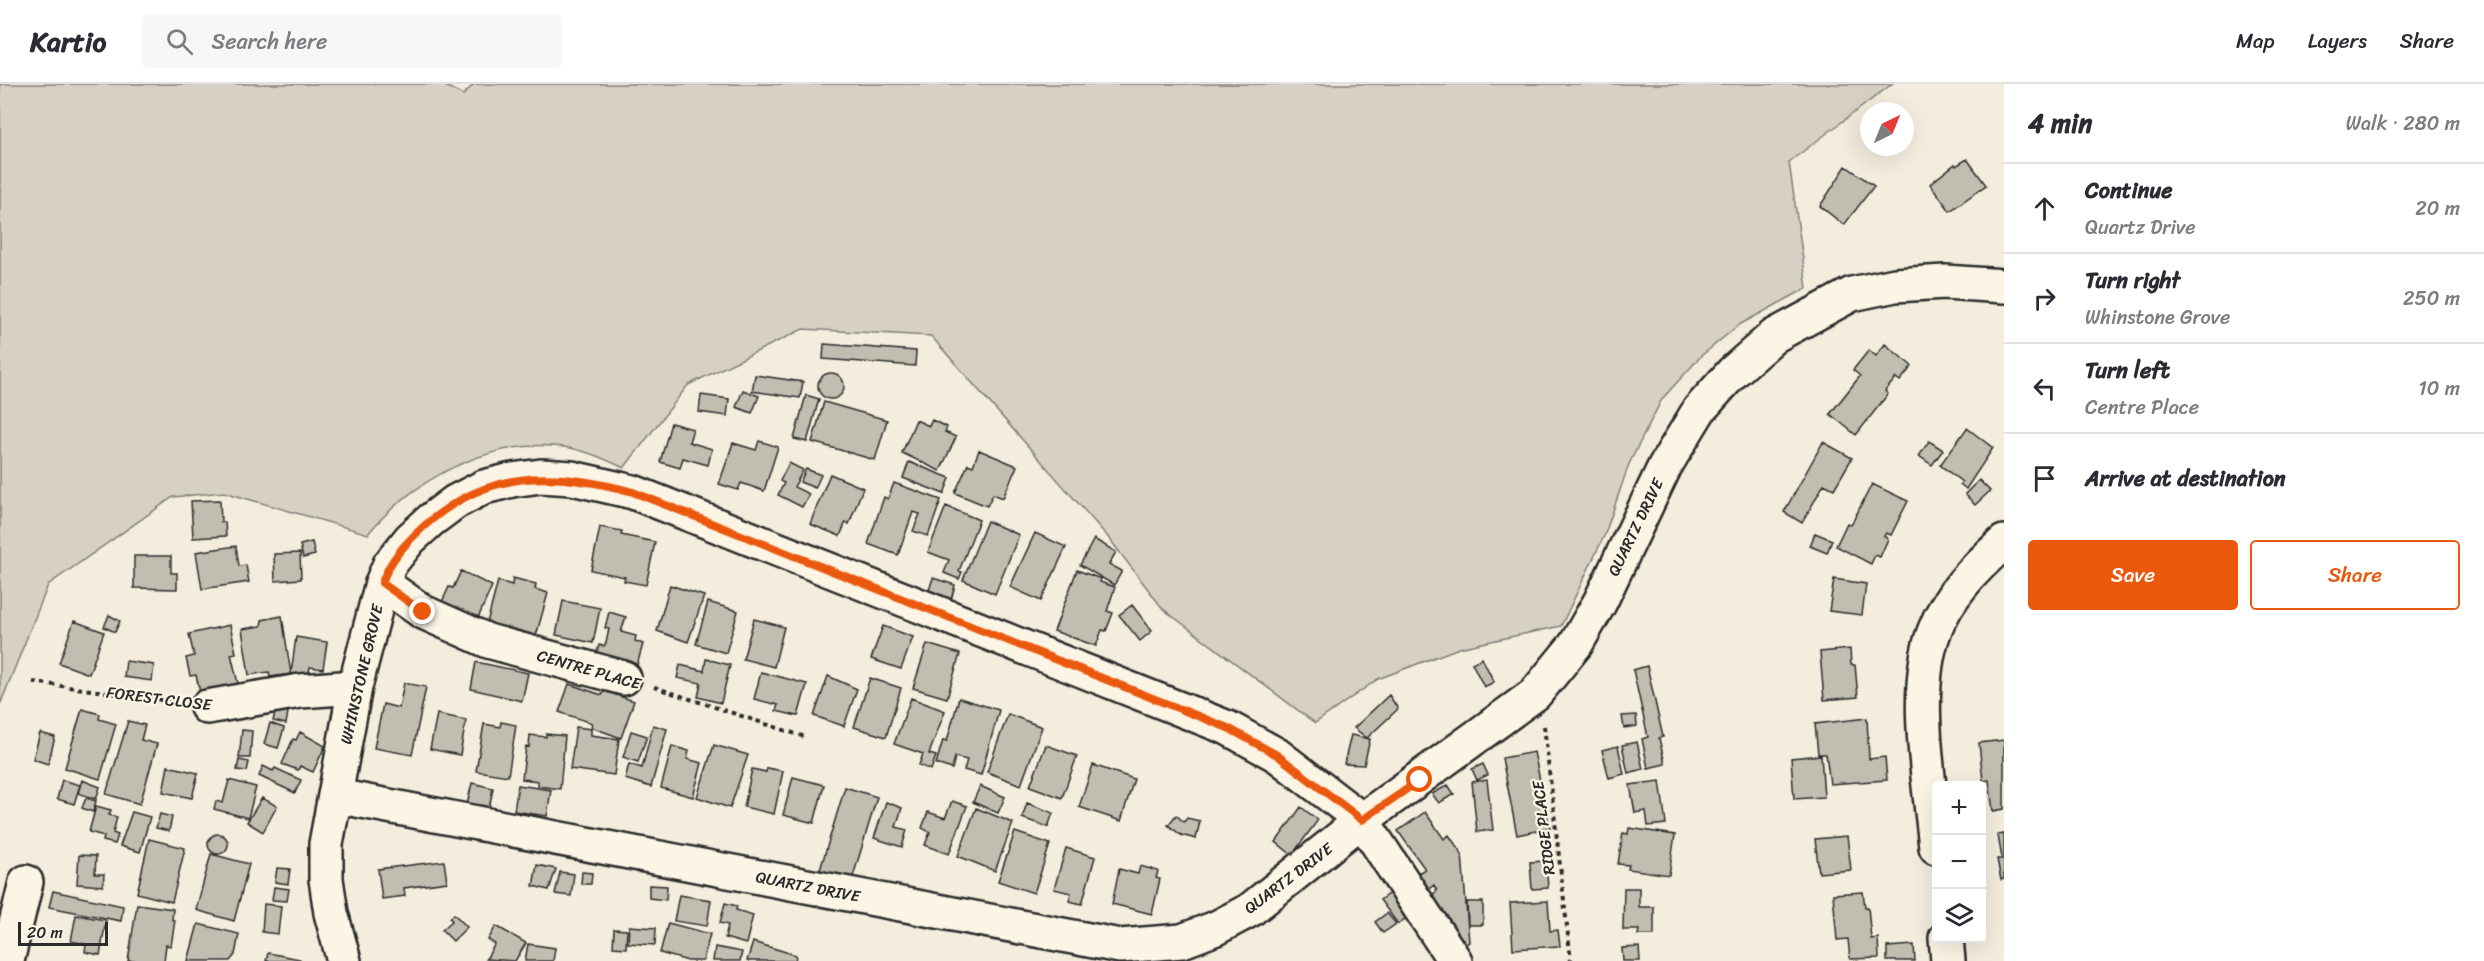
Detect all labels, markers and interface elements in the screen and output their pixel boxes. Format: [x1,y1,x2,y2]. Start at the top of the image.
search box [142,14,562,68]
text: Kartio [30,17,106,66]
text: Search here [211,22,327,61]
text: Map [2236,22,2275,60]
text: Layers [2308,22,2367,60]
text: Share [2400,22,2454,60]
icon: search [163,25,196,58]
text: 4 min [2028,100,2092,146]
north arrow [1860,102,1914,156]
text: Walk · 280 m [2346,106,2460,141]
text: Continue [2085,171,2173,210]
text: 20 m [2415,191,2460,226]
icon: ahead [2028,192,2061,225]
text: Quartz Drive [2085,210,2196,245]
text: Turn right [2085,261,2180,300]
text: 250 m [2403,281,2460,316]
icon: right [2028,282,2061,315]
text: Whinstone Grove [2085,300,2230,335]
text: Turn left [2085,351,2170,390]
text: 10 m [2418,371,2460,406]
icon: left [2028,372,2061,405]
text: Centre Place [2085,390,2199,425]
text: Arrive at destination [2085,459,2286,498]
icon: arrive [2028,462,2061,495]
street label: QUARTZ DRIVE [1599,472,1672,581]
button: Save [2028,540,2238,610]
button: Share [2250,540,2460,610]
route end [409,598,435,624]
street label: WHINSTONE GROVE [331,600,392,747]
street label: CENTRE PLACE [534,641,645,698]
street label: FOREST CLOSE [105,678,214,719]
route start [1406,766,1432,792]
street label: RIDGE PLACE [1523,778,1564,877]
map controls [1932,781,1986,943]
button: + [1932,781,1986,835]
street label: QUARTZ DRIVE [1237,834,1340,922]
button: − [1932,835,1986,889]
street label: QUARTZ DRIVE [753,862,864,911]
button: layers [1932,889,1986,943]
text: 20 m [27,918,63,947]
scale bar [18,919,108,946]

